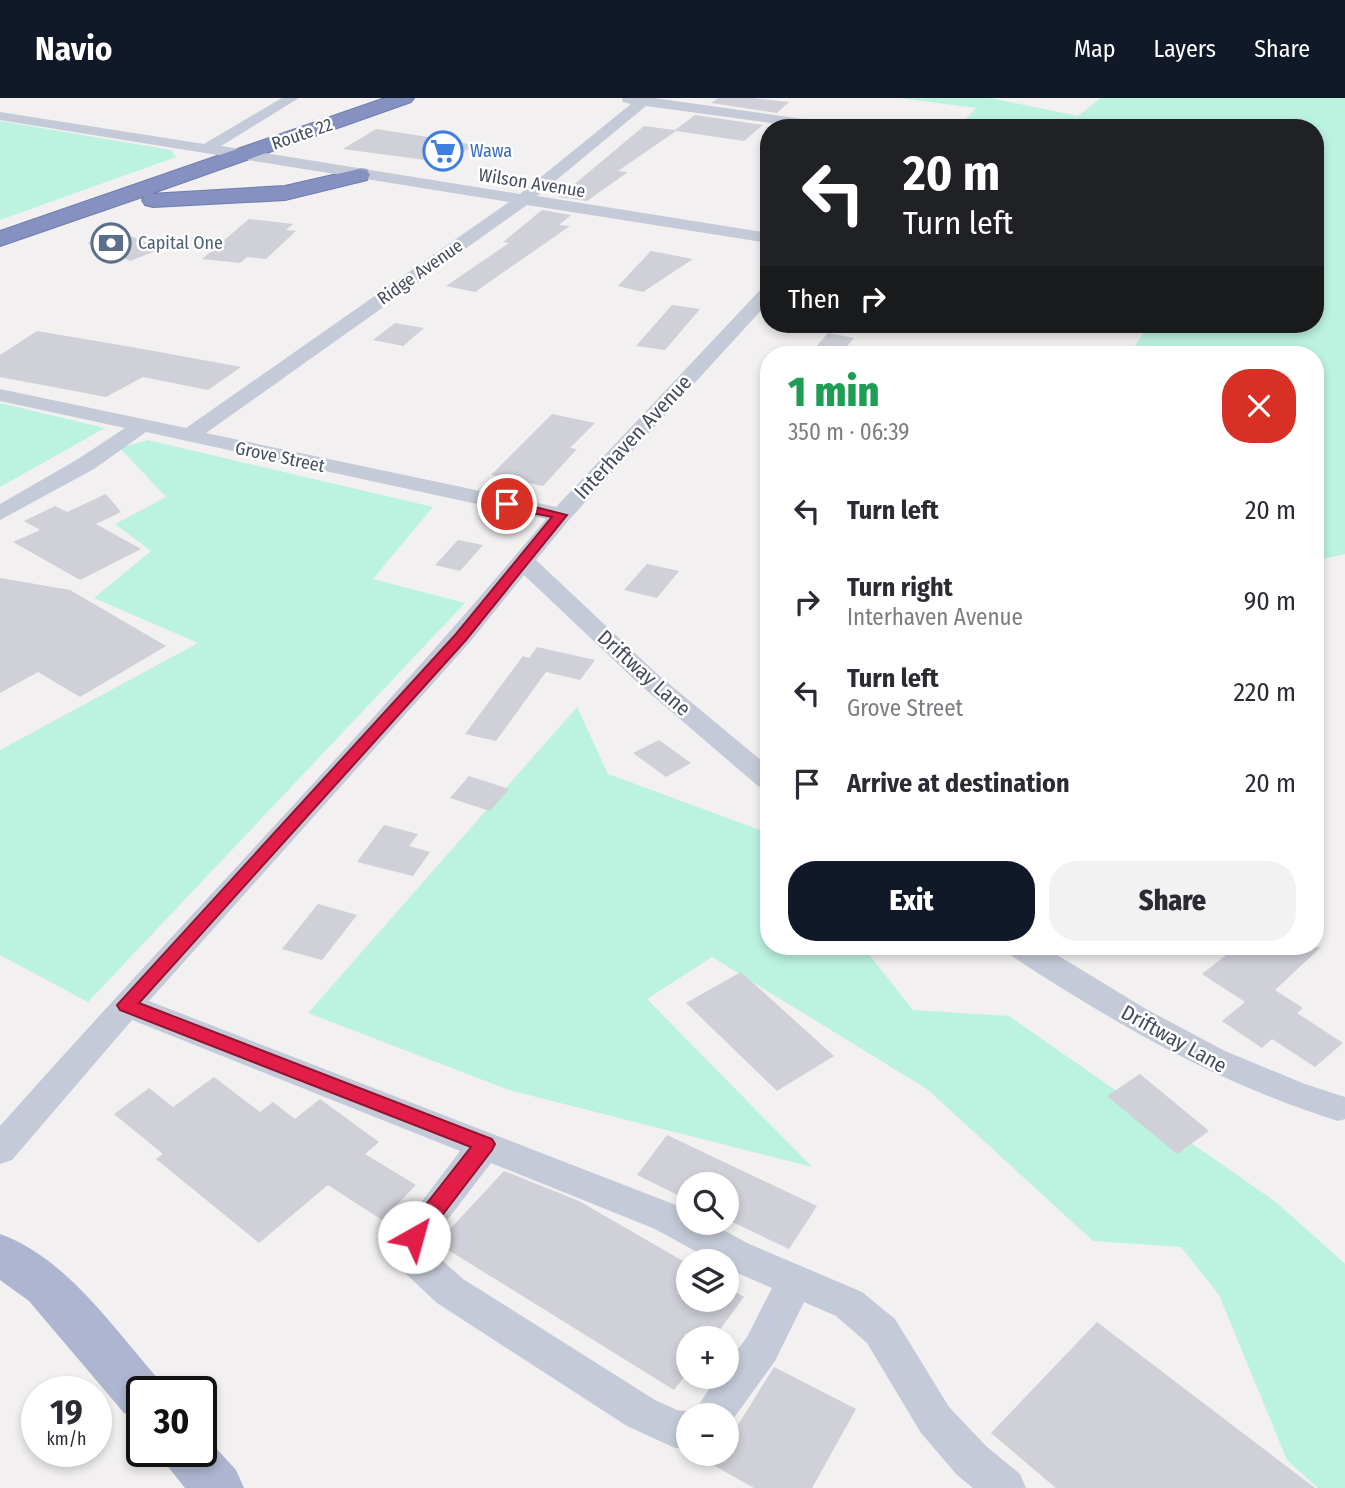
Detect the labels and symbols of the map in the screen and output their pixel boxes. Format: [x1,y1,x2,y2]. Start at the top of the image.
street label: Route 22 [269,113,335,155]
supermarket icon: Wawa [422,130,464,172]
place label: Wawa [470,140,512,162]
street label: Wilson Avenue [477,164,587,202]
bank icon: Capital One [90,222,132,264]
place label: Capital One [138,232,223,254]
street label: Ridge Avenue [373,234,467,310]
street label: Interhaven Avenue [569,369,697,505]
street label: Grove Street [233,437,327,477]
pin [477,474,537,534]
street label: Driftway Lane [592,624,696,722]
street label: Driftway Lane [1117,999,1231,1079]
position arrow [377,1200,451,1274]
speed limit sign: 30 [126,1376,217,1467]

